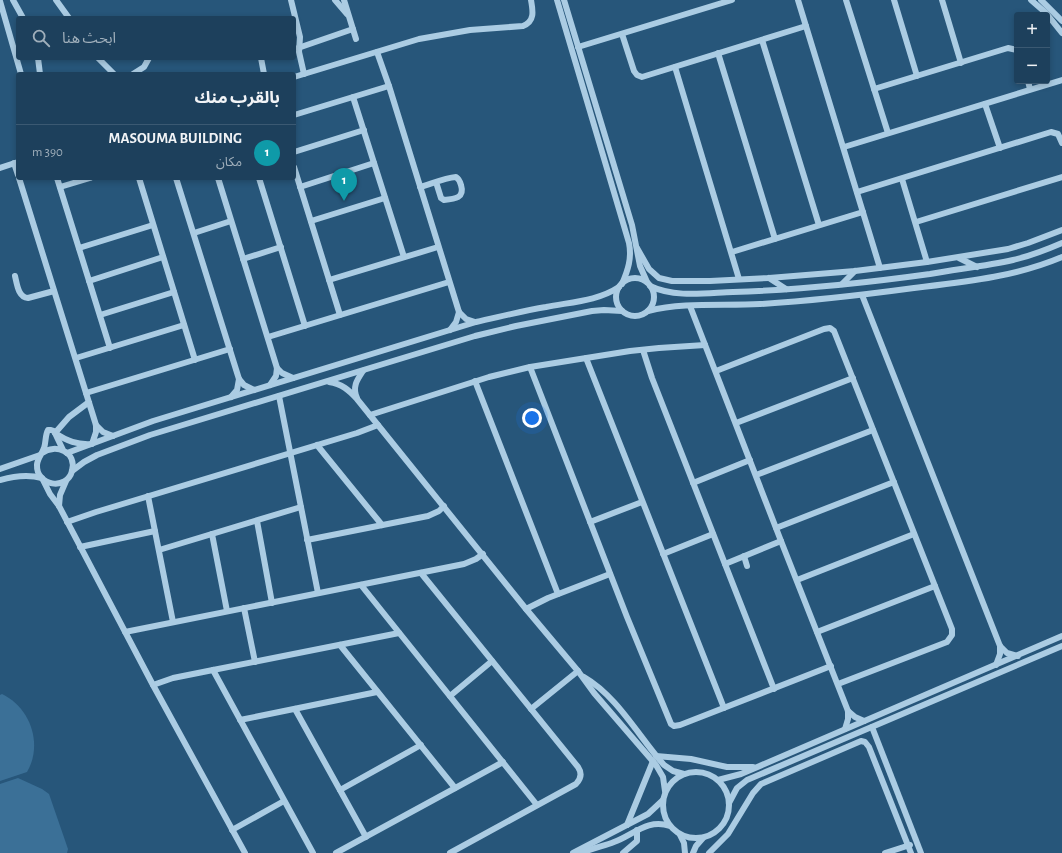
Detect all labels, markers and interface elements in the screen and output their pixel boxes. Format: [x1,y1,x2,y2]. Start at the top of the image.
map controls [1014,12,1050,84]
button: + [1014,12,1050,48]
search box [16,16,296,60]
icon: search [30,27,52,49]
text: ابحث هنا [62,31,116,46]
button: − [1014,48,1050,84]
text: بالقرب منك [195,89,280,106]
text: MASOUMA BUILDING [109,131,242,146]
text: 390 m [32,146,63,159]
text: 1 [265,146,269,159]
text: مكان [216,156,242,169]
pin: 1 [331,168,357,201]
your location [522,408,542,428]

